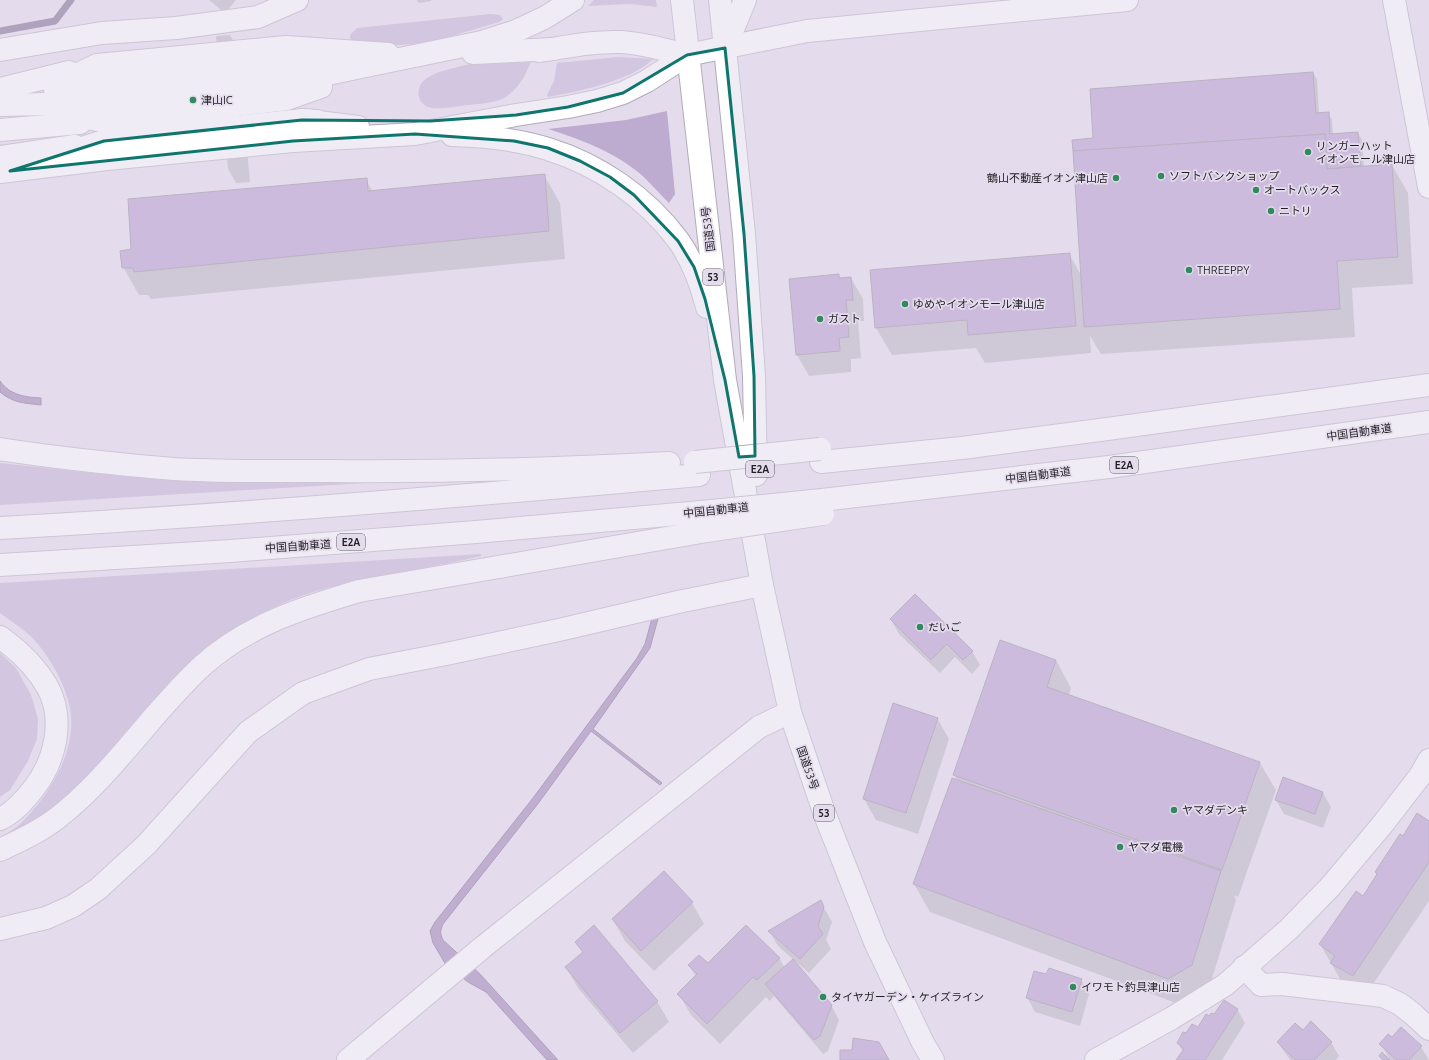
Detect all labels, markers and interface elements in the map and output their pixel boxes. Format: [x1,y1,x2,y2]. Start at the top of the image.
place label: 津山IC [201,94,233,106]
marker: 津山IC [188,95,198,105]
place label: リンガーハット イオンモール津山店 [1316,140,1415,165]
marker: リンガーハット イオンモール津山店 [1303,147,1313,157]
place label: ソフトバンクショップ [1169,170,1280,182]
marker: ソフトバンクショップ [1156,171,1166,181]
place label: 鶴山不動産イオン津山店 [987,172,1108,184]
marker: 鶴山不動産イオン津山店 [1111,173,1121,183]
place label: オートバックス [1264,184,1341,196]
marker: オートバックス [1251,185,1261,195]
place label: ニトリ [1279,205,1312,217]
street label: 国道53号 [699,206,717,252]
marker: ニトリ [1266,206,1276,216]
place label: THREEPPY [1197,264,1250,276]
marker: THREEPPY [1184,265,1194,275]
road number: 53 [703,269,723,285]
place label: ゆめやイオンモール津山店 [913,298,1045,310]
marker: ゆめやイオンモール津山店 [900,299,910,309]
place label: ガスト [828,313,861,325]
marker: ガスト [815,314,825,324]
street label: 中国自動車道 [1325,421,1393,443]
road number: E2A [1110,457,1138,473]
road number: E2A [746,461,774,477]
street label: 中国自動車道 [1005,465,1071,485]
street label: 中国自動車道 [683,501,749,519]
road number: E2A [337,534,365,550]
street label: 中国自動車道 [265,538,331,554]
place label: だいご [928,621,961,633]
marker: だいご [915,622,925,632]
street label: 国道53号 [795,745,821,791]
place label: ヤマダデンキ [1182,804,1248,816]
road number: 53 [814,805,834,821]
marker: ヤマダデンキ [1169,805,1179,815]
place label: ヤマダ電機 [1128,841,1183,853]
marker: ヤマダ電機 [1115,842,1125,852]
place label: イワモト釣具津山店 [1081,981,1180,993]
marker: イワモト釣具津山店 [1068,982,1078,992]
place label: タイヤガーデン・ケイズライン [831,991,984,1003]
marker: タイヤガーデン・ケイズライン [818,992,828,1002]

